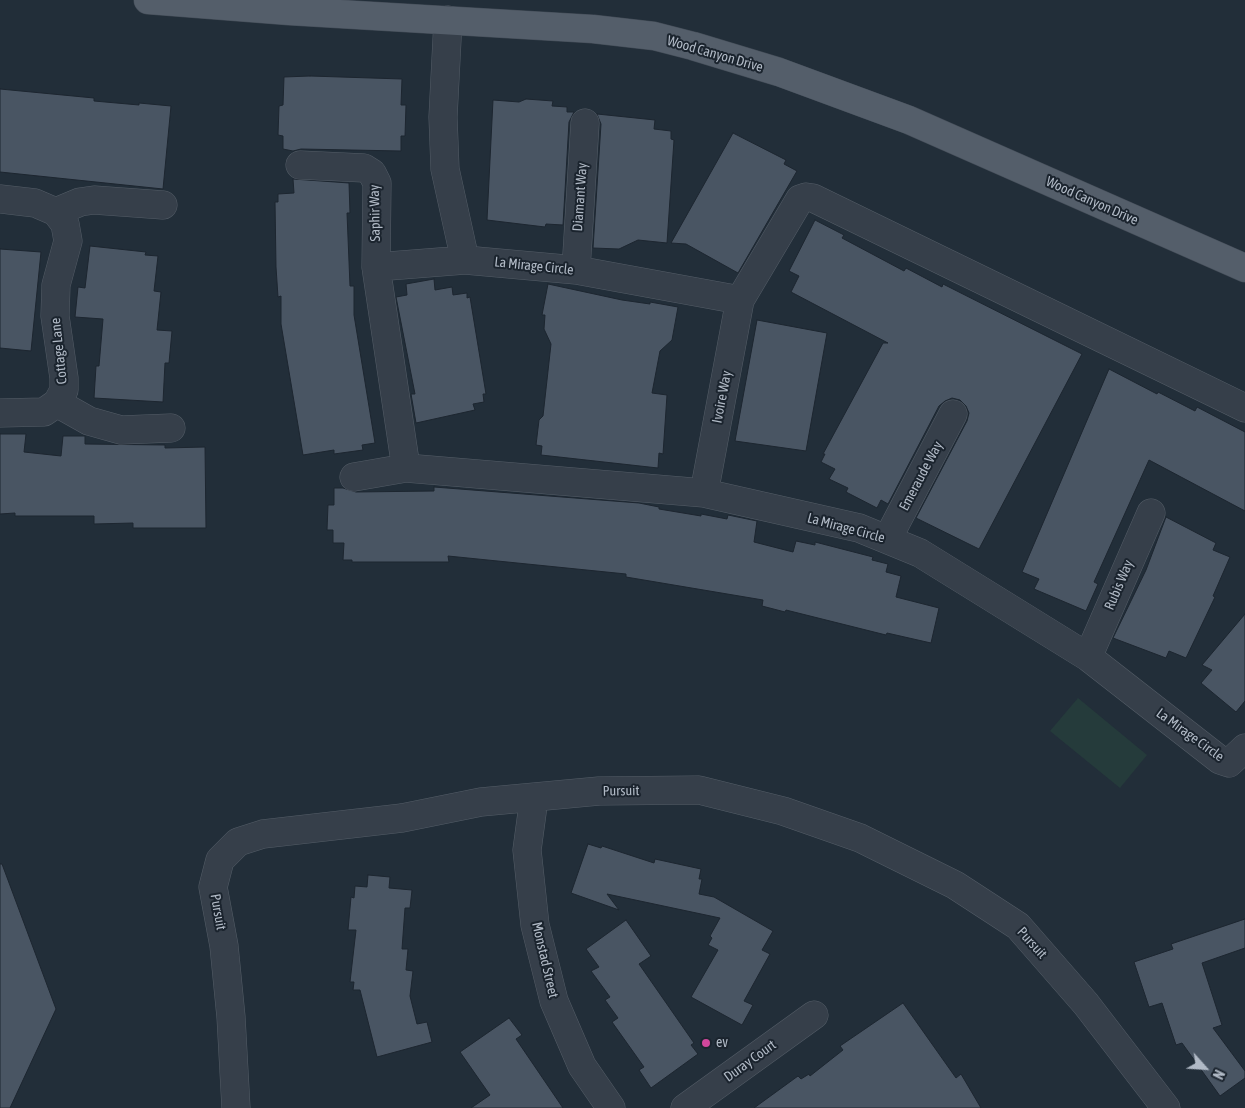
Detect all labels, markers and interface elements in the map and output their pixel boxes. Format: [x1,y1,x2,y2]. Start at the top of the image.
street label: Wood Canyon Drive [665,32,765,76]
street label: Diamant Way [569,162,591,232]
street label: Wood Canyon Drive [1043,173,1141,229]
street label: Saphir Way [366,184,384,242]
street label: La Mirage Circle [494,253,574,279]
street label: Cottage Lane [47,317,71,385]
street label: Ivoire Way [709,369,735,425]
street label: Emeraude Way [896,438,946,514]
street label: La Mirage Circle [805,510,887,546]
street label: Rubis Way [1101,558,1137,612]
street label: La Mirage Circle [1153,705,1227,765]
street label: Pursuit [603,782,639,800]
street label: Pursuit [207,892,229,932]
street label: Monstad Street [528,920,562,1000]
street label: Pursuit [1013,924,1051,962]
place label: ev [716,1035,728,1051]
street label: Duray Court [721,1036,779,1086]
marker: ev [700,1037,712,1049]
north arrow [1180,1043,1230,1093]
text: N [1209,1067,1227,1082]

